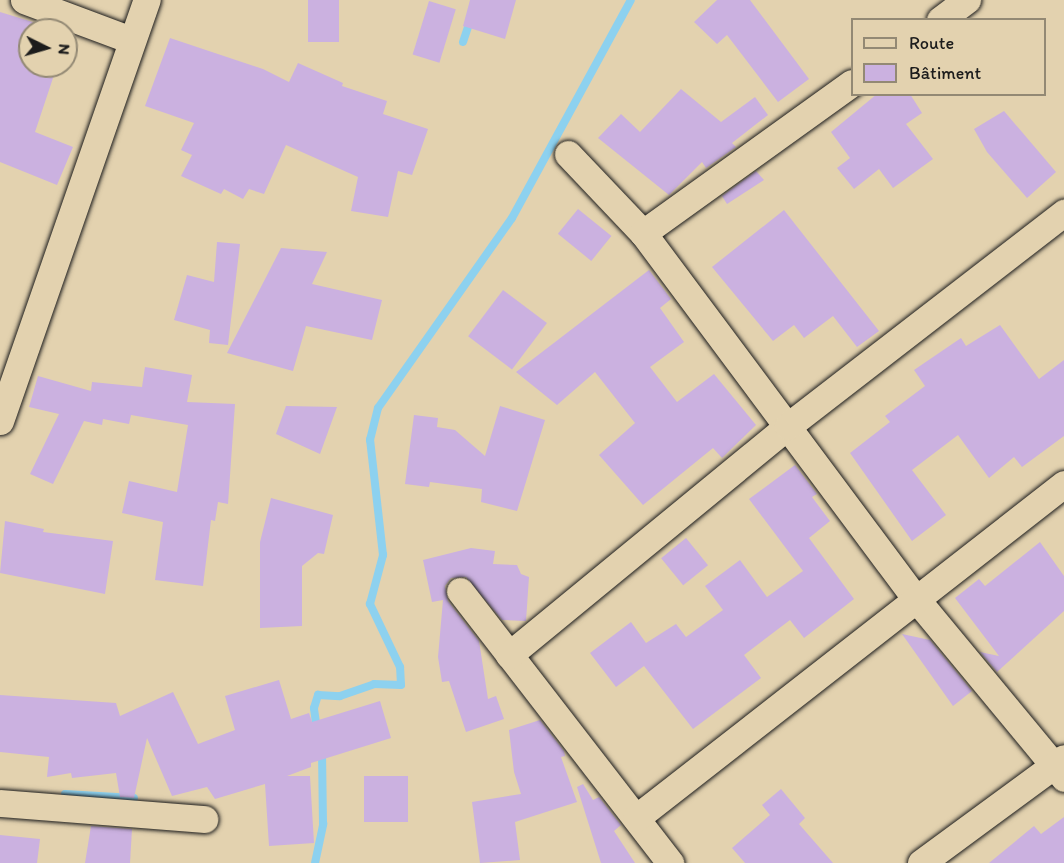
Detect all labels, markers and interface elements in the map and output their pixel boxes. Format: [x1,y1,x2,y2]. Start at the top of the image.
north arrow [18,18,78,78]
legend [851,18,1046,96]
text: Route [909,32,954,54]
text: N [55,43,74,56]
text: Bâtiment [909,62,981,84]

